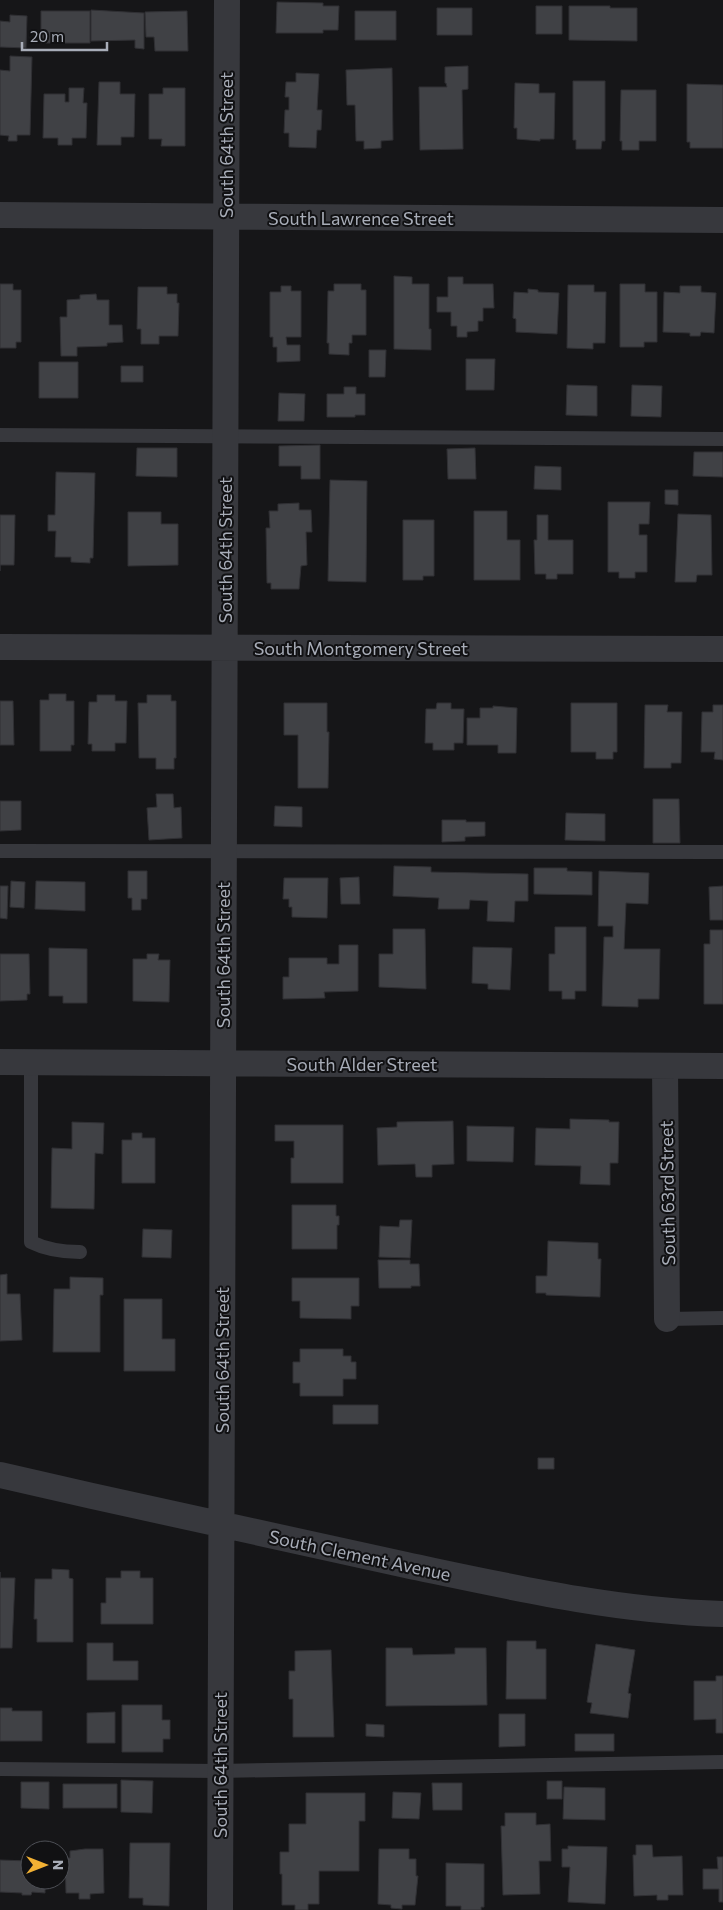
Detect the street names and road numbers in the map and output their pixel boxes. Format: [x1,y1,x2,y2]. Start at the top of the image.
street label: South 64th Street [215,72,237,218]
street label: South Lawrence Street [268,207,454,229]
street label: South 64th Street [214,477,236,623]
street label: South Montgomery Street [254,637,468,659]
street label: South 64th Street [212,882,234,1028]
street label: South Alder Street [287,1053,437,1075]
street label: South 63rd Street [655,1120,679,1266]
street label: South 64th Street [211,1287,233,1433]
street label: South Clement Avenue [267,1525,453,1585]
street label: South 64th Street [209,1692,231,1838]

